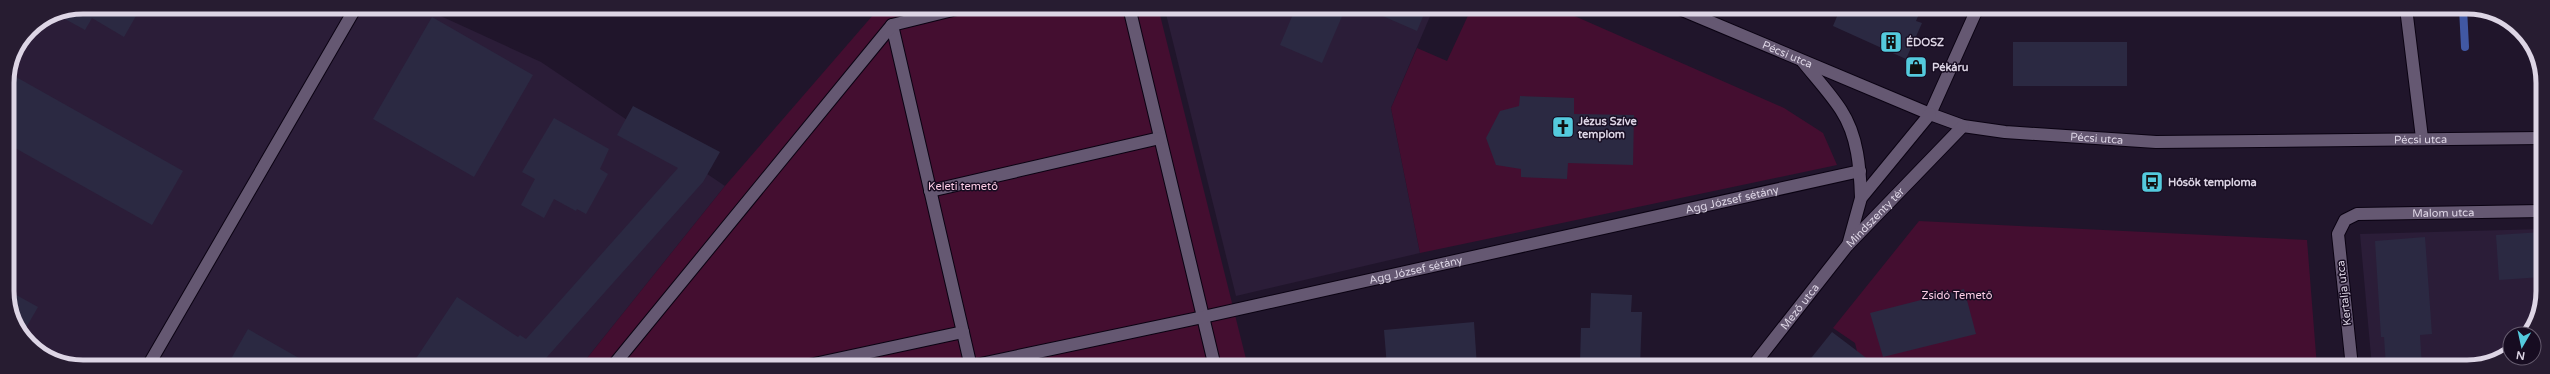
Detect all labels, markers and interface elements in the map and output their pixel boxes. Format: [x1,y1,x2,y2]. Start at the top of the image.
building icon: ÉDOSZ [1878,29,1904,55]
place label: ÉDOSZ [1906,35,1944,49]
street label: Pécsi utca [1760,38,1815,70]
shop icon: Pékáru [1903,54,1929,80]
place label: Pékáru [1932,61,1969,74]
church icon: Jézus Szíve templom [1550,114,1576,140]
place label: Jézus Szíve templom [1577,115,1637,142]
street label: Pécsi utca [2070,130,2124,146]
street label: Pécsi utca [2394,132,2447,146]
bus stop icon: Hősök temploma [2139,169,2165,195]
place label: Hősök temploma [2168,176,2257,190]
park label: Keleti temető [928,180,998,193]
street label: Agg József sétány [1684,183,1780,216]
street label: Mindszenty tér [1843,184,1907,250]
street label: Malom utca [2412,206,2474,220]
street label: Agg József sétány [1368,253,1464,286]
street label: Kertalja utca [2334,260,2354,326]
street label: Mező utca [1778,281,1822,332]
park label: Zsidó Temető [1922,289,1993,302]
north arrow [2502,326,2542,366]
text: N [2515,348,2526,362]

